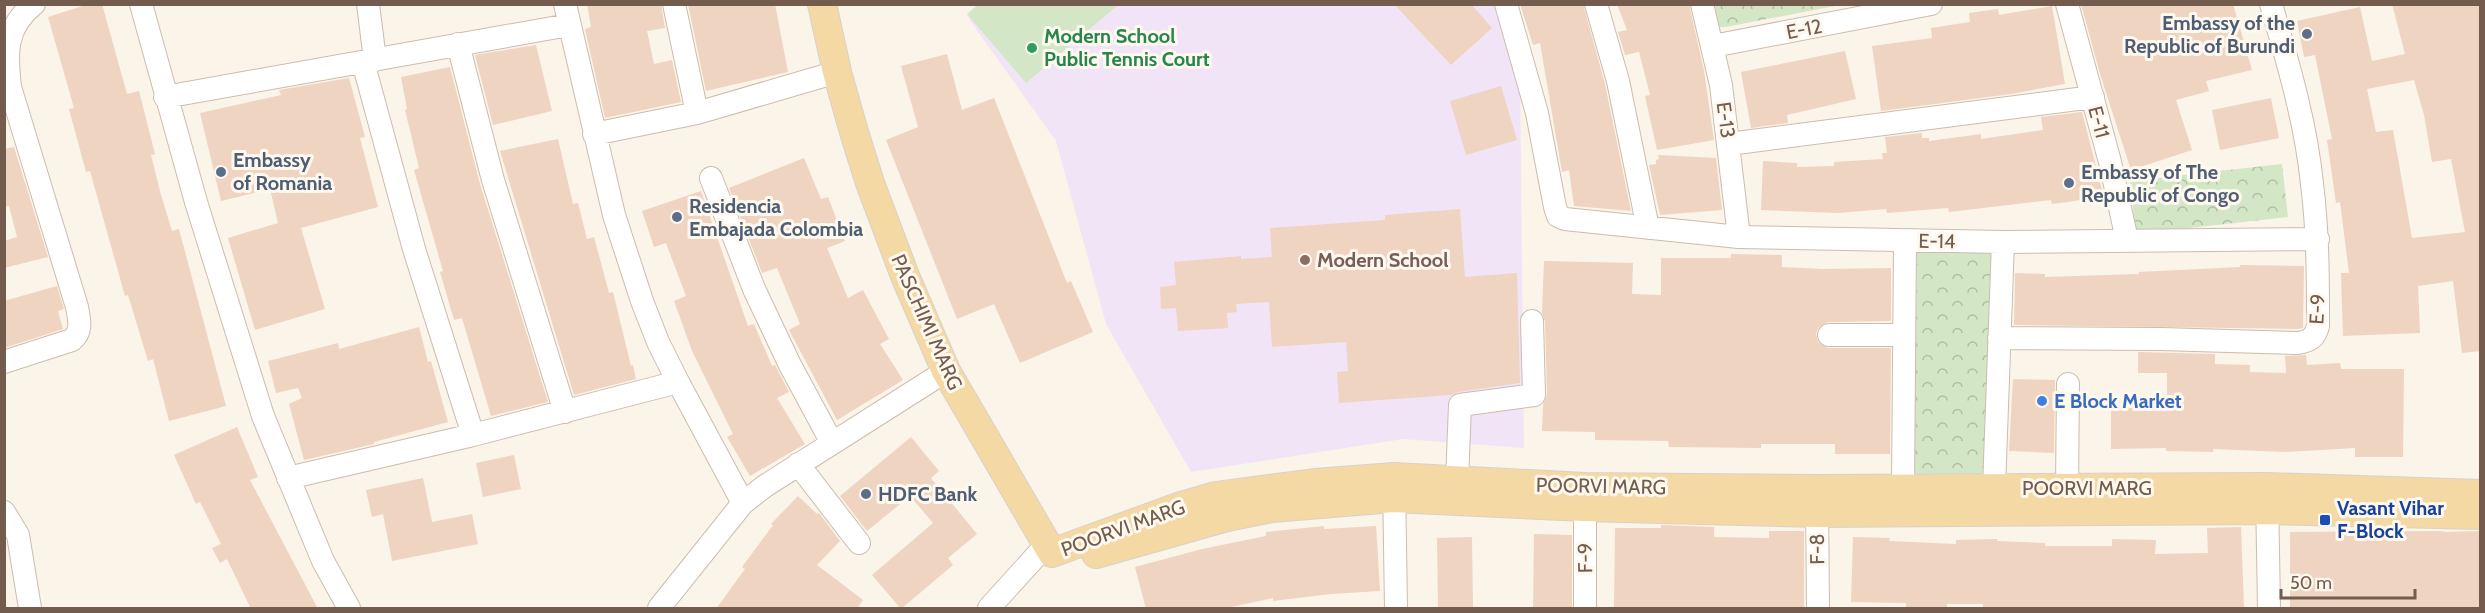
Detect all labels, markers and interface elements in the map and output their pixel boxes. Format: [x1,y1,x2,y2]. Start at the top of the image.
place label: Embassy of the Republic of Burundi [2124,11,2295,58]
street label: E-12 [1784,14,1824,44]
place label: Modern School Public Tennis Court [1044,24,1210,71]
marker: Embassy of the Republic of Burundi [2300,27,2314,41]
marker: Modern School Public Tennis Court [1025,41,1039,55]
street label: E-13 [1712,100,1740,140]
street label: E-11 [2083,103,2115,141]
place label: Embassy of Romania [233,148,332,195]
place label: Embassy of The Republic of Congo [2081,160,2239,207]
marker: Embassy of Romania [214,165,228,179]
marker: Embassy of The Republic of Congo [2062,176,2076,190]
place label: Residencia Embajada Colombia [689,194,863,241]
marker: Residencia Embajada Colombia [670,210,684,224]
street label: E-14 [1918,229,1956,253]
place label: Modern School [1317,248,1448,272]
street label: PASCHIMI MARG [886,250,968,394]
marker: Modern School [1298,253,1312,267]
street label: E-9 [2304,293,2330,325]
place label: E Block Market [2054,389,2182,413]
marker: E Block Market [2035,394,2049,408]
street label: POORVI MARG [1536,473,1666,499]
street label: POORVI MARG [2022,476,2152,500]
place label: HDFC Bank [878,482,978,506]
marker: HDFC Bank [859,487,873,501]
street label: POORVI MARG [1058,494,1188,562]
place label: Vasant Vihar F-Block [2337,496,2444,543]
marker: Vasant Vihar F-Block [2318,513,2332,527]
street label: F-8 [1805,533,1829,565]
street label: F-9 [1573,543,1597,573]
scale bar [2281,562,2414,600]
text: 50 m [2290,572,2332,594]

